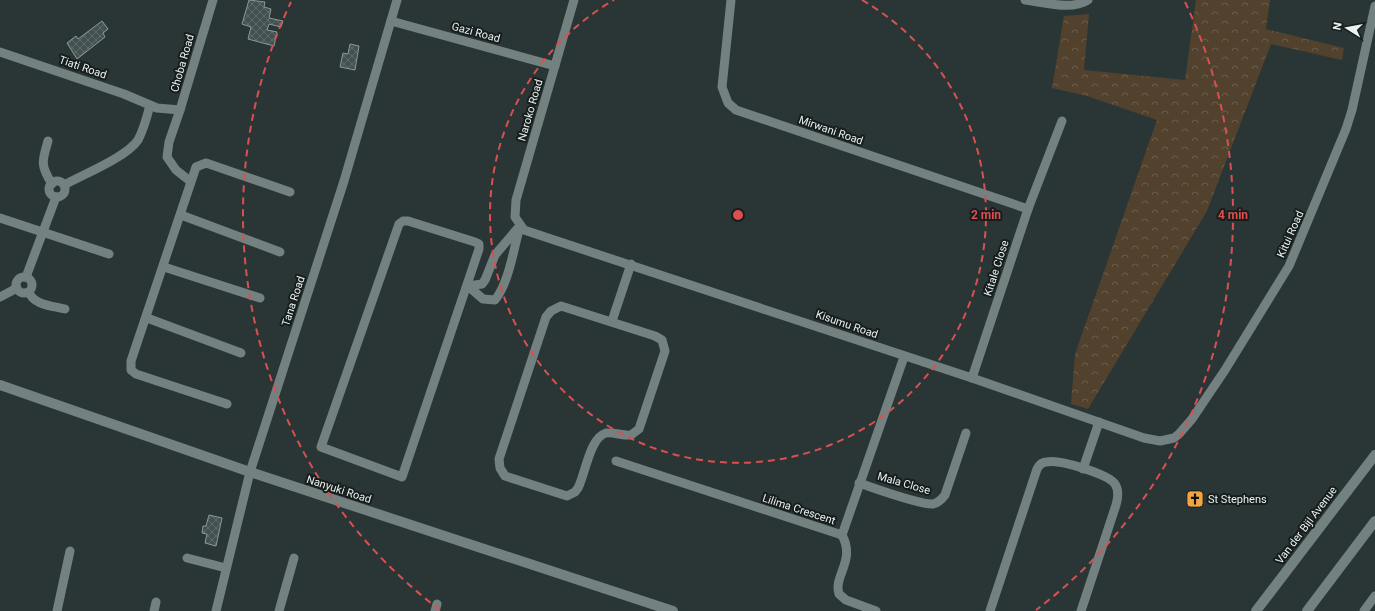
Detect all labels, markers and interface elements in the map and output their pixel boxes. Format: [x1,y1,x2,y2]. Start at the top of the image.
north arrow [1327,8,1367,48]
street label: Gazi Road [450,20,501,45]
text: N [1331,21,1345,31]
street label: Choba Road [168,33,197,94]
street label: Tiati Road [57,53,108,82]
street label: Naroko Road [515,78,545,142]
street label: Mirwani Road [797,113,865,148]
centre of rings [731,208,745,222]
text: 2 min [971,208,1001,222]
text: 4 min [1218,208,1248,222]
street label: Kitui Road [1274,209,1307,260]
street label: Kitale Close [981,238,1012,298]
street label: Tana Road [279,274,308,328]
street label: Kisumu Road [814,308,880,341]
street label: Mala Close [876,470,932,497]
street label: Nanyuki Road [305,473,373,506]
street label: Van der Bijl Avenue [1273,484,1340,567]
church icon: St Stephens [1185,489,1205,509]
street label: Lilima Crescent [761,492,837,528]
place label: St Stephens [1208,493,1267,506]

